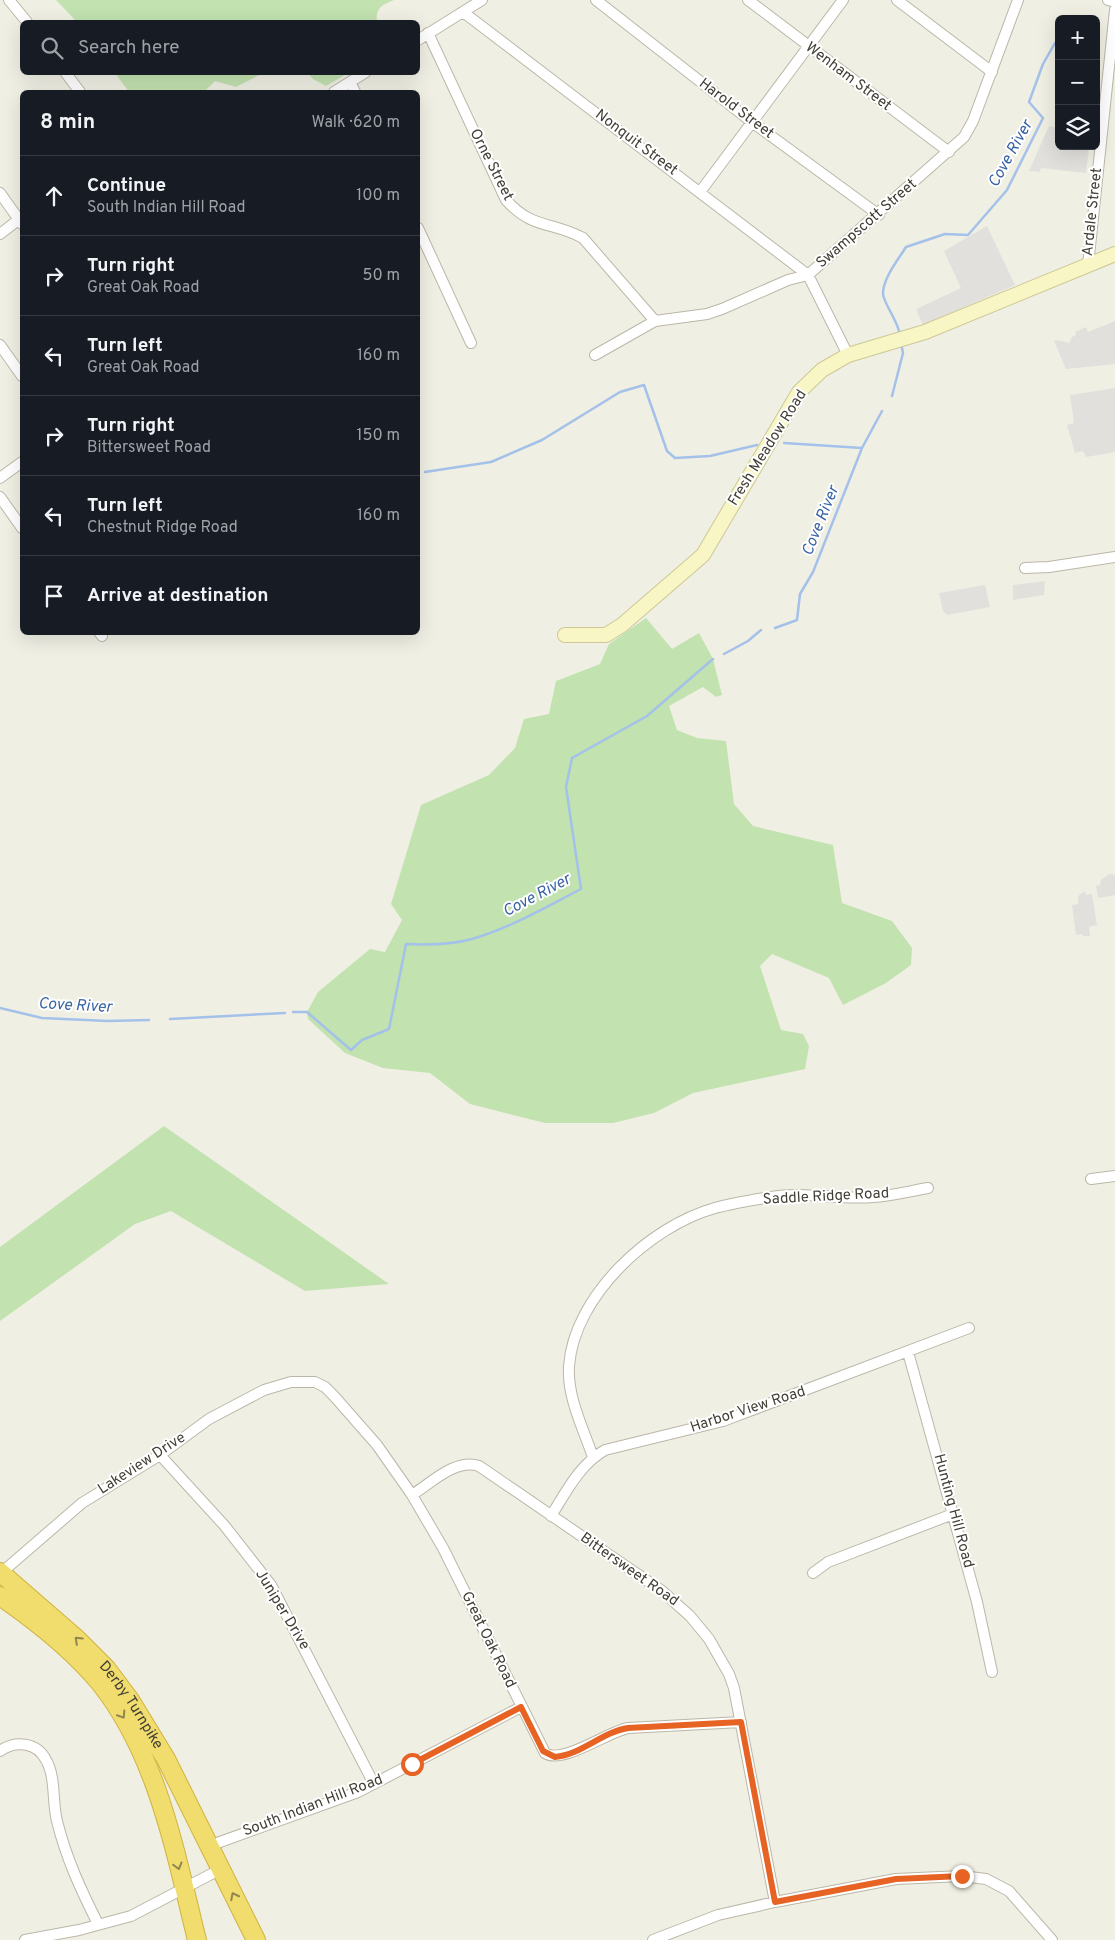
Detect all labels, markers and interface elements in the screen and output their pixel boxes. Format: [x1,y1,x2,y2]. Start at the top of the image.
map controls [1055,15,1100,150]
button: + [1055,15,1100,60]
search box [20,20,420,75]
icon: search [38,34,66,62]
text: Search here [78,36,180,60]
street label: Wenham Street [801,38,895,116]
button: − [1055,60,1100,105]
street label: Harold Street [695,75,777,143]
button: layers [1055,105,1100,150]
street label: Nonquit Street [591,106,681,180]
text: 8 min [40,109,95,136]
text: Walk · 620 m [311,113,400,133]
water label: Cove River [984,115,1039,191]
street label: Orne Street [465,126,517,204]
street label: Ardale Street [1079,167,1107,257]
text: Continue [87,174,166,198]
street label: Swampscott Street [813,175,921,273]
icon: ahead [40,182,68,210]
text: 100 m [356,186,400,206]
text: South Indian Hill Road [87,198,245,218]
text: Turn right [87,254,175,278]
icon: right [40,262,68,290]
text: 50 m [363,266,400,286]
text: Great Oak Road [87,278,199,298]
text: Turn left [87,334,163,358]
icon: left [40,342,68,370]
text: 160 m [357,346,400,366]
text: Great Oak Road [87,358,199,378]
street label: Fresh Meadow Road [725,386,811,510]
text: Turn right [87,414,175,438]
icon: right [40,422,68,450]
text: 150 m [357,426,400,446]
text: Bittersweet Road [87,438,211,458]
water label: Cove River [798,481,845,559]
text: Turn left [87,494,163,518]
icon: left [40,502,68,530]
text: 160 m [357,506,400,526]
text: Chestnut Ridge Road [87,518,238,538]
icon: arrive [40,582,68,610]
text: Arrive at destination [87,584,268,608]
water label: Cove River [500,869,576,922]
water label: Cove River [38,994,114,1018]
street label: Saddle Ridge Road [762,1184,890,1210]
street label: Harbor View Road [688,1382,808,1438]
street label: Lakeview Drive [95,1429,189,1499]
street label: Hunting Hill Road [929,1452,977,1570]
street label: Bittersweet Road [576,1529,682,1611]
street label: Juniper Drive [250,1566,314,1654]
street label: Great Oak Road [456,1588,520,1692]
one-way arrow [75,1637,84,1646]
street label: Derby Turnpike [95,1657,167,1753]
one-way arrow [116,1709,125,1718]
route start [401,1753,424,1776]
street label: South Indian Hill Road [240,1771,386,1841]
one-way arrow [173,1862,183,1870]
route end [951,1865,974,1888]
one-way arrow [230,1893,240,1902]

